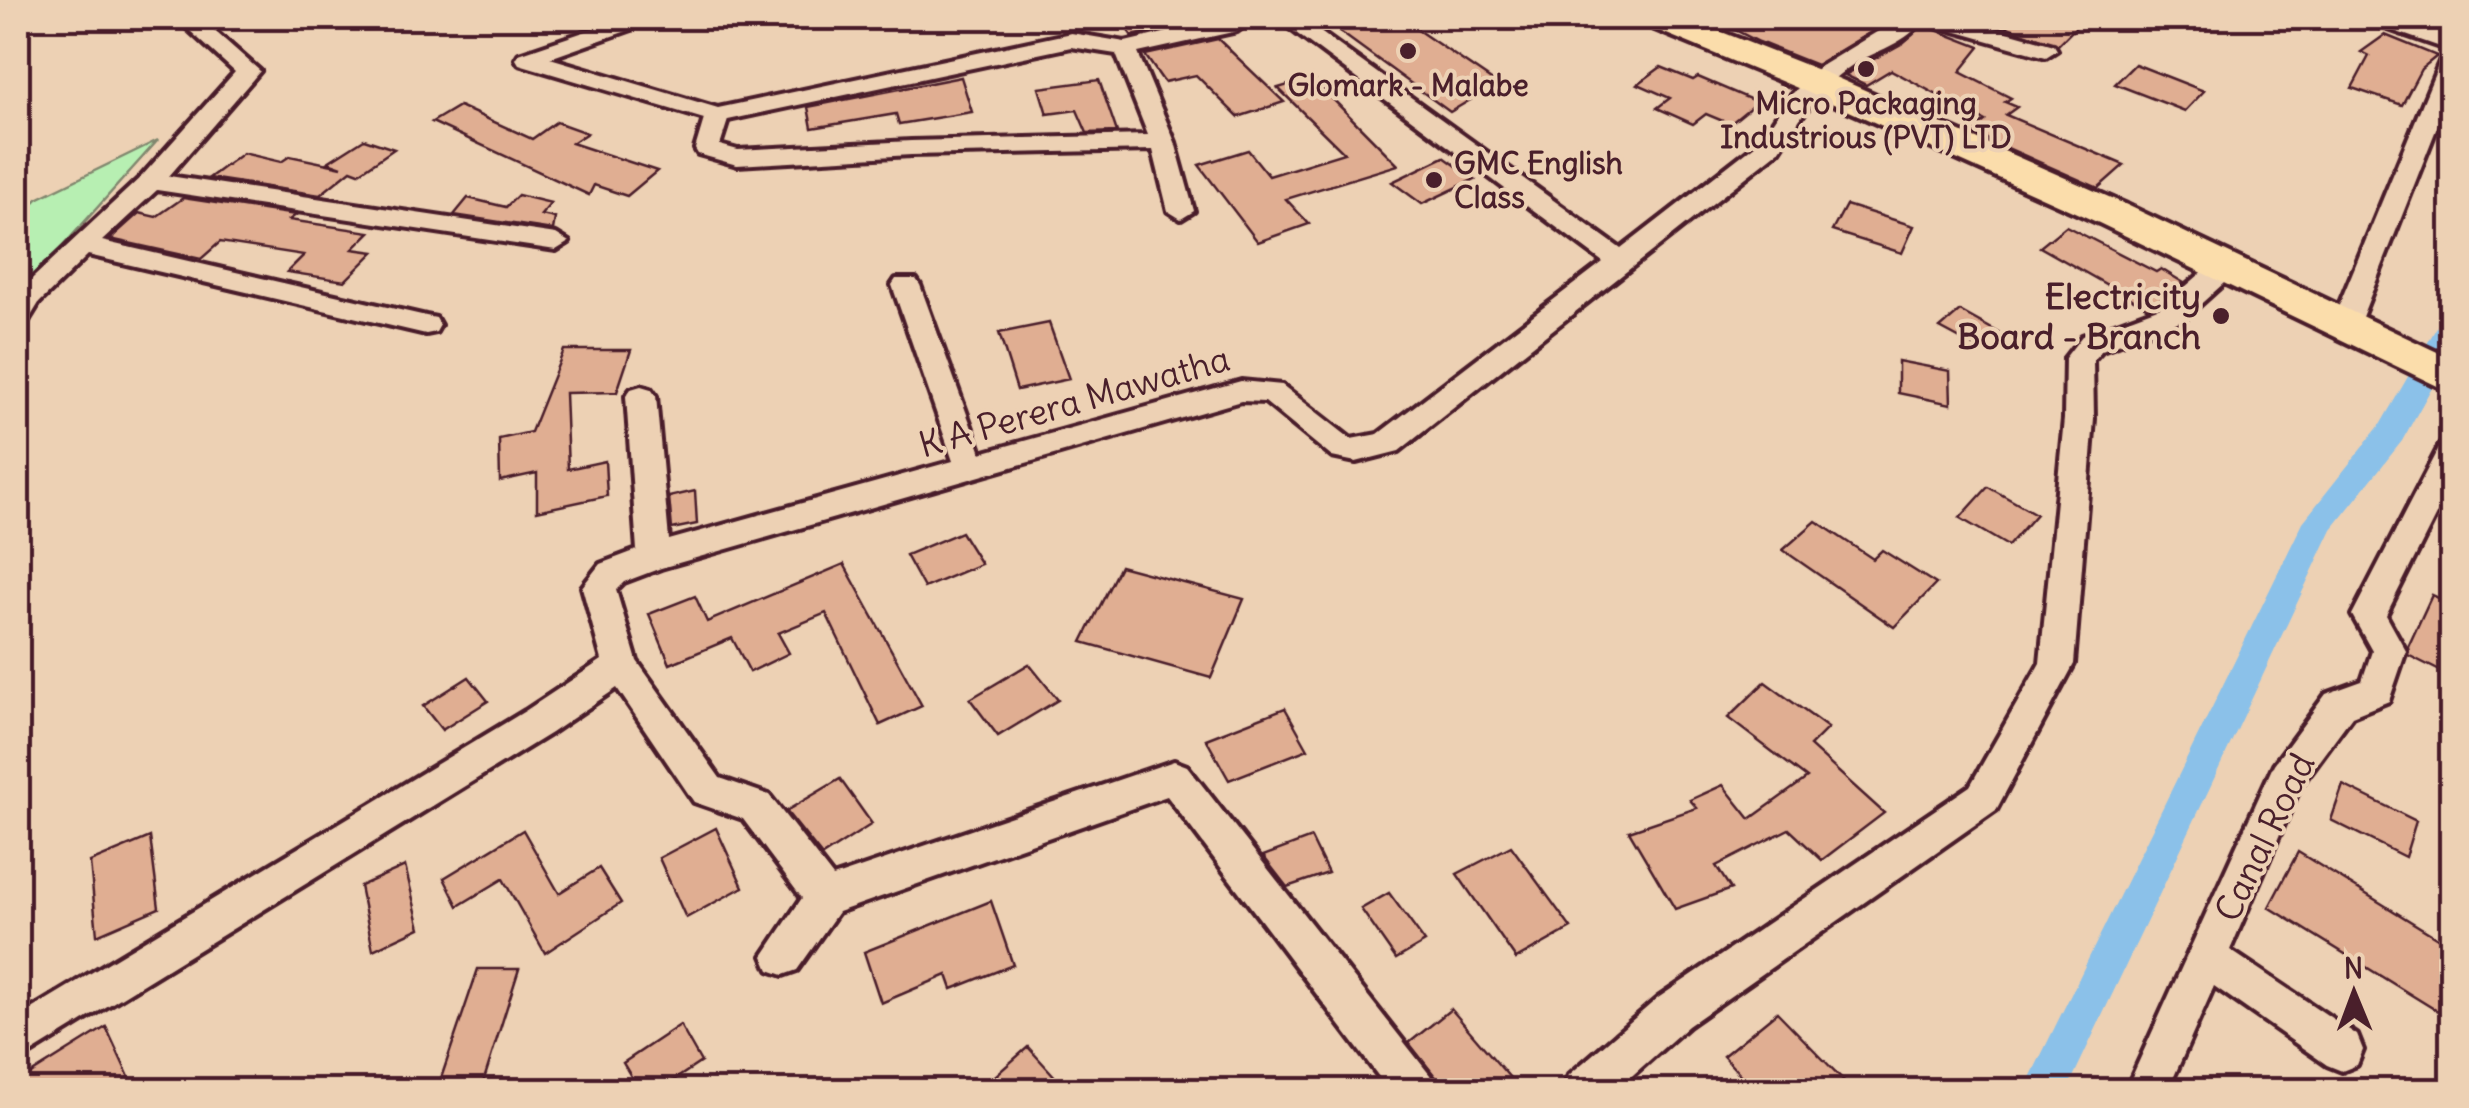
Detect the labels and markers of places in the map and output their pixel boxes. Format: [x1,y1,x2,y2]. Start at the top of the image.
marker: Glomark - Malabe [1397,40,1419,62]
marker: Micro Packaging Industrious (PVT) LTD [1855,58,1877,80]
place label: Glomark - Malabe [1287,66,1529,104]
place label: Micro Packaging Industrious (PVT) LTD [1720,84,2012,156]
place label: GMC English Class [1454,144,1623,216]
marker: GMC English Class [1423,169,1445,191]
place label: Electricity Board - Branch [1957,274,2201,358]
marker: Electricity Board - Branch [2210,305,2232,327]

